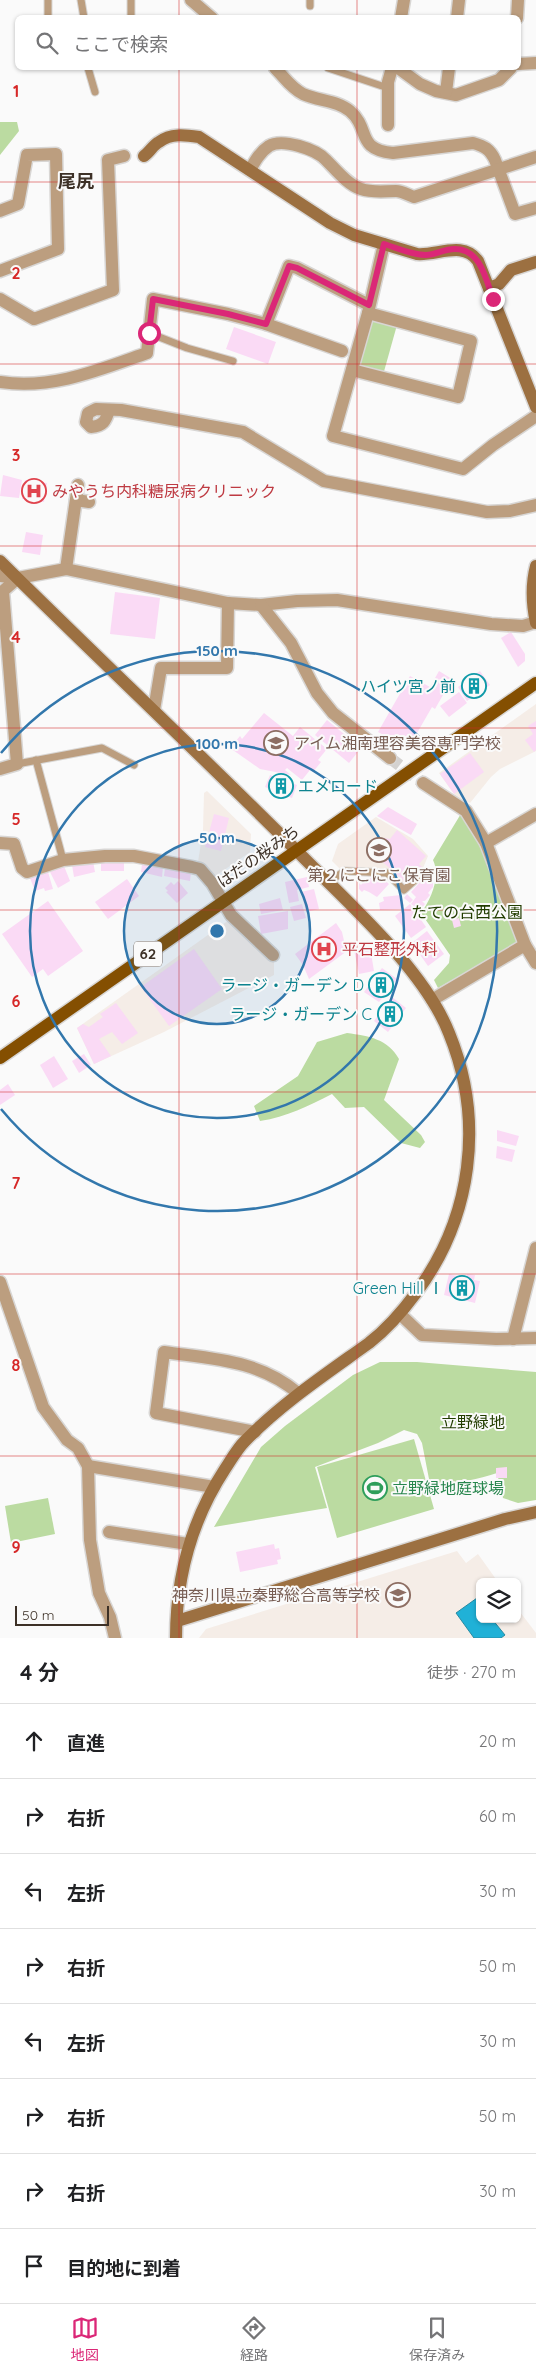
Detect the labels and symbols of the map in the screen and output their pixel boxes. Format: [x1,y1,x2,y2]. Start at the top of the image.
text: 1 [13,81,19,101]
district label: 尾尻 [58,170,94,193]
text: 2 [11,263,21,283]
route end [482,288,505,311]
route start [138,322,161,345]
text: 3 [12,445,20,465]
hospital icon: みやうち内科糖尿病クリニック [21,478,47,504]
place label: みやうち内科糖尿病クリニック [52,481,276,501]
text: 4 [11,627,21,647]
text: 150 m [196,641,238,660]
building icon: ハイツ宮ノ前 [461,673,487,699]
place label: ハイツ宮ノ前 [360,676,456,696]
school or university icon: アイム湘南理容美容専門学校 [263,730,289,756]
place label: アイム湘南理容美容専門学校 [294,733,501,753]
text: 100 m [196,734,238,753]
building icon: エメロード [268,773,294,799]
place label: エメロード [298,776,378,796]
text: 5 [11,809,21,829]
street label: はだの桜みち [213,820,303,892]
text: 50 m [199,828,235,847]
school or university icon: 第２にこにこ保育園 [366,837,392,863]
place label: 第２にこにこ保育園 [307,865,451,885]
park label: たての台西公園 [411,902,523,922]
centre of rings [208,922,226,940]
hospital icon: 平石整形外科 [311,936,337,962]
place label: 平石整形外科 [342,939,438,959]
road number: 62 [134,942,162,966]
building icon: ラージ・ガーデン D [368,972,394,998]
place label: ラージ・ガーデン D [220,975,364,995]
text: 6 [12,991,21,1011]
building icon: ラージ・ガーデン C [377,1001,403,1027]
place label: ラージ・ガーデン C [230,1004,372,1024]
text: 7 [12,1173,21,1193]
building icon: Green Hill Ⅰ [449,1275,475,1301]
place label: Green Hill Ⅰ [353,1278,444,1298]
text: 8 [12,1355,21,1375]
park label: 立野緑地 [441,1412,505,1432]
sports icon: 立野緑地庭球場 [362,1475,388,1501]
place label: 立野緑地庭球場 [392,1478,504,1498]
text: 9 [11,1537,21,1557]
school or university icon: 神奈川県立秦野総合高等学校 [385,1582,411,1608]
place label: 神奈川県立秦野総合高等学校 [172,1585,380,1605]
scale bar [15,1603,109,1626]

